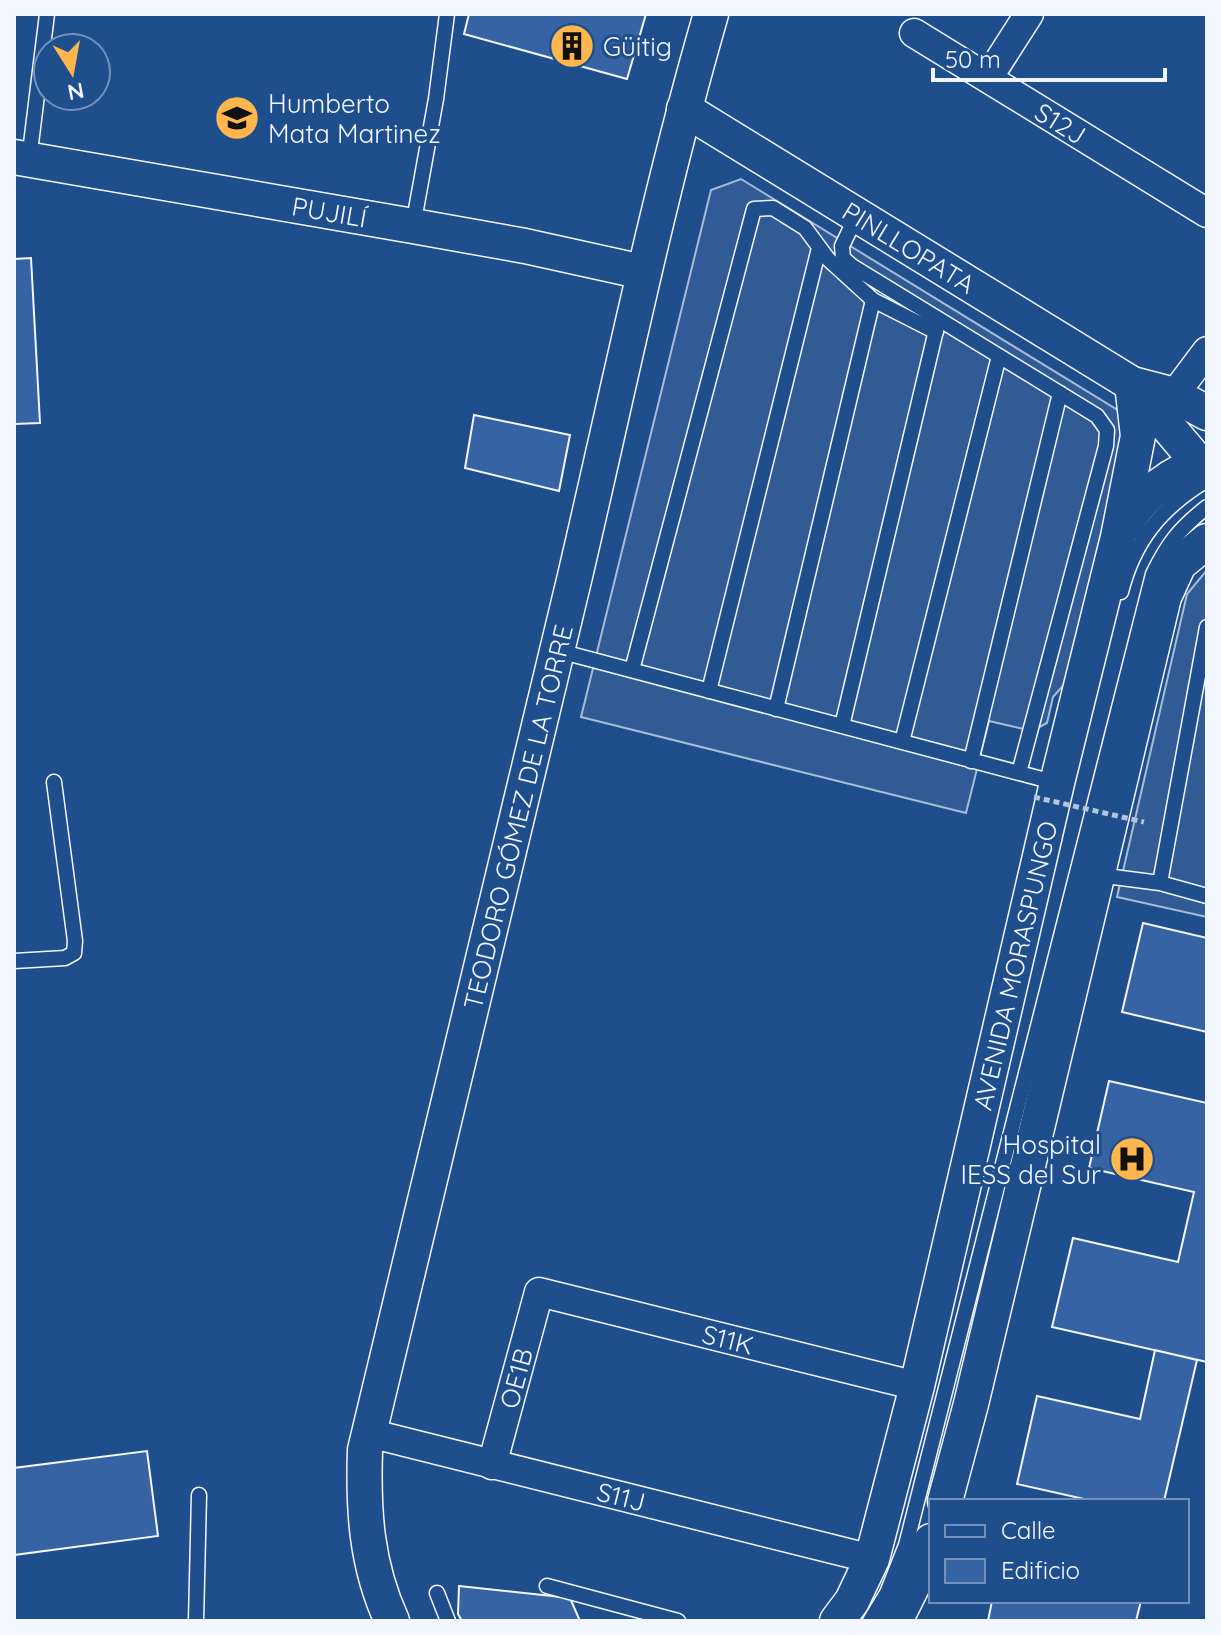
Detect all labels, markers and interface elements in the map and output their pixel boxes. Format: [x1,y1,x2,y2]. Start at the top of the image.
building icon: Güitig [548,22,596,70]
place label: Güitig [603,30,672,63]
north arrow [32,32,112,112]
scale bar [933,32,1165,82]
text: 50 m [945,44,1001,74]
text: N [65,76,86,107]
place label: Humberto Mata Martinez [268,87,441,150]
school or university icon: Humberto Mata Martinez [213,94,261,142]
street label: S12J [1029,95,1092,151]
street label: PUJILÍ [289,189,370,234]
street label: PINLLOPATA [837,194,981,300]
street label: TEODORO GÓMEZ DE LA TORRE [455,621,579,1013]
street label: AVENIDA MORASPUNGO [965,818,1064,1113]
place label: Hospital IESS del Sur [960,1128,1101,1191]
hospital icon: Hospital IESS del Sur [1108,1135,1156,1183]
street label: S11K [699,1317,757,1361]
street label: OE1B [492,1344,540,1412]
street label: S11J [594,1474,649,1518]
legend [929,1499,1189,1603]
text: Calle [1001,1515,1056,1545]
text: Edificio [1001,1555,1080,1585]

